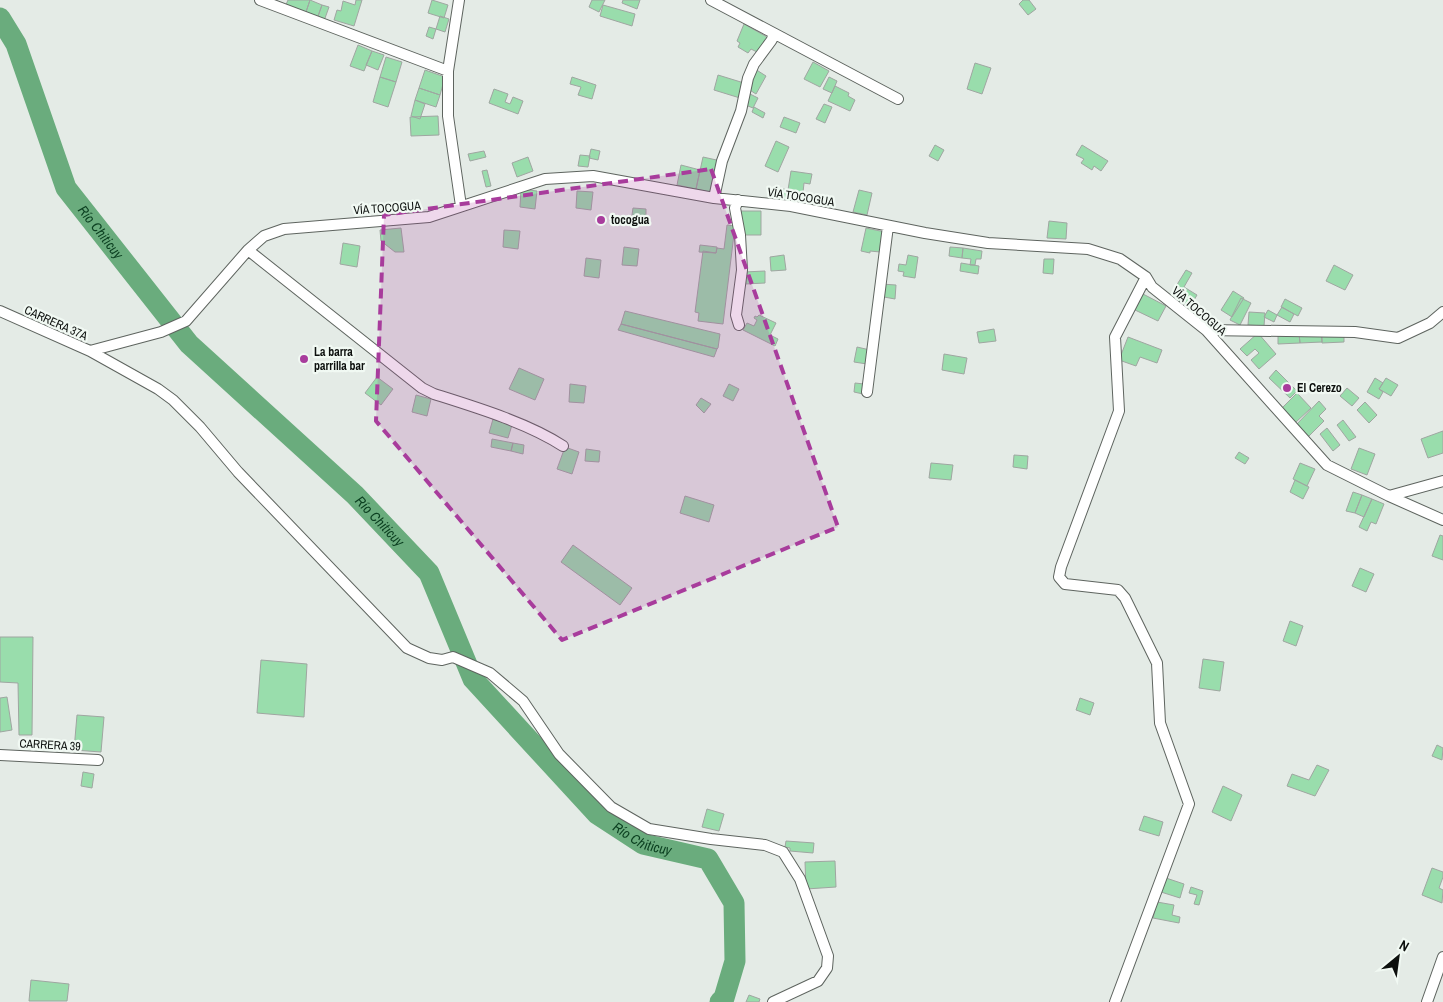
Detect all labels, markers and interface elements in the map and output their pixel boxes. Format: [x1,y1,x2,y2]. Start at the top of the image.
street label: VÍA TOCOGUA [766,184,836,210]
street label: VÍA TOCOGUA [353,198,422,218]
water label: Río Chiticuy [74,202,128,263]
place label: tocogua [611,212,650,228]
marker: tocogua [595,214,607,226]
street label: VÍA TOCOGUA [1168,283,1230,339]
street label: CARRERA 37A [22,302,91,344]
place label: La barra parrilla bar [314,344,365,374]
marker: La barra parrilla bar [298,353,310,365]
place label: El Cerezo [1297,380,1342,396]
marker: El Cerezo [1281,382,1293,394]
water label: Río Chiticuy [351,492,409,551]
street label: CARRERA 39 [19,735,81,755]
water label: Río Chiticuy [609,818,675,860]
north arrow [1373,932,1423,982]
text: N [1396,936,1412,956]

